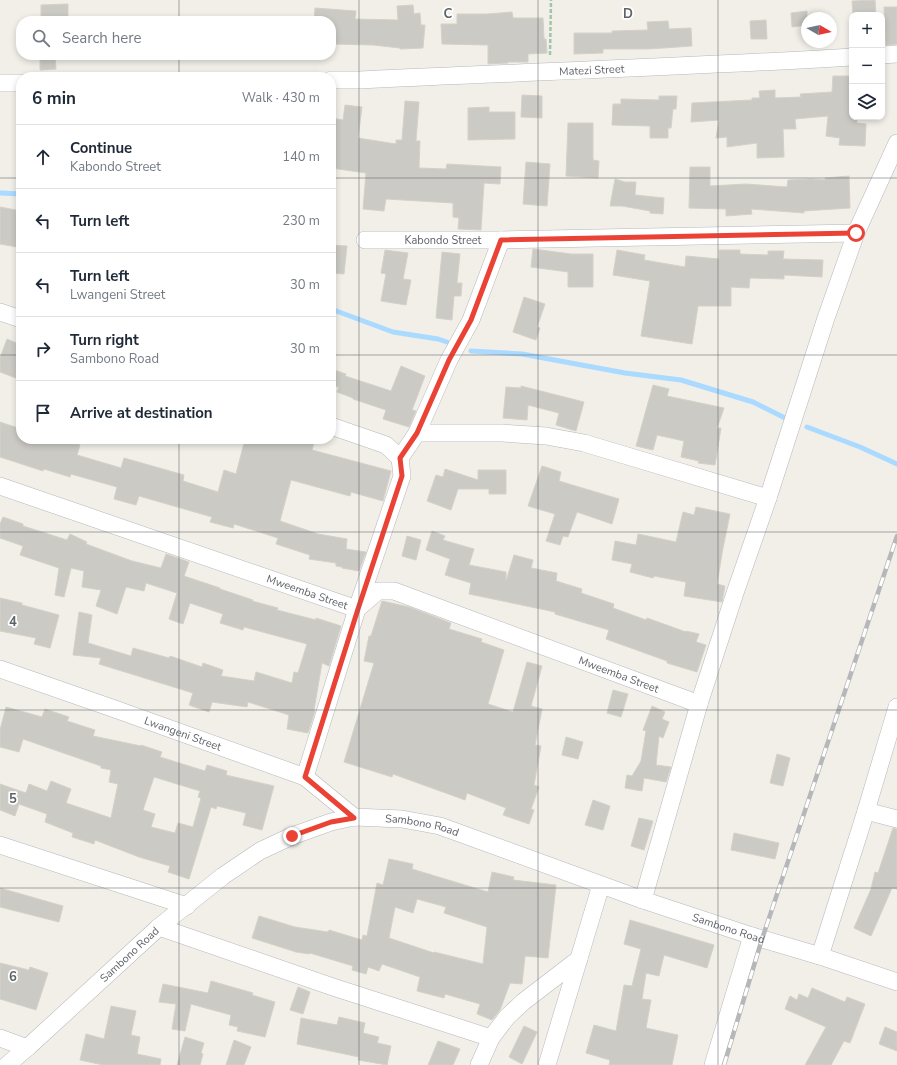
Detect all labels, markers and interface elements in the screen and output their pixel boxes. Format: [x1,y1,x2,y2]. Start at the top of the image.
text: C [444,5,453,23]
text: D [623,5,633,23]
north arrow [801,12,837,48]
map controls [849,12,885,120]
button: + [849,12,885,48]
search box [16,16,336,60]
icon: search [30,27,52,49]
text: Search here [62,28,142,48]
button: − [849,48,885,84]
street label: Matezi Street [559,61,625,79]
button: layers [849,84,885,120]
text: 6 min [32,87,76,110]
text: Walk · 430 m [242,89,320,107]
text: Continue [70,138,132,158]
icon: ahead [32,146,54,168]
text: 140 m [282,148,320,166]
text: Kabondo Street [70,158,161,176]
icon: left [32,210,54,232]
text: Turn left [70,211,129,231]
text: 230 m [282,212,320,230]
route start [847,224,865,242]
street label: Kabondo Street [405,233,482,248]
text: Turn left [70,266,129,286]
icon: left [32,274,54,296]
text: 30 m [290,276,320,294]
text: Lwangeni Street [70,286,165,304]
text: Turn right [70,330,139,350]
icon: right [32,338,54,360]
text: 30 m [290,340,320,358]
text: Sambono Road [70,350,159,368]
icon: arrive [32,402,54,424]
text: Arrive at destination [70,403,213,423]
street label: Mweemba Street [265,571,350,613]
text: 4 [9,613,17,631]
street label: Mweemba Street [576,653,661,697]
street label: Lwangeni Street [142,713,224,755]
text: 5 [9,790,17,808]
street label: Sambono Road [385,811,461,840]
route end [283,827,301,845]
street label: Sambono Road [690,910,766,947]
street label: Sambono Road [97,924,162,986]
text: 6 [9,968,17,986]

